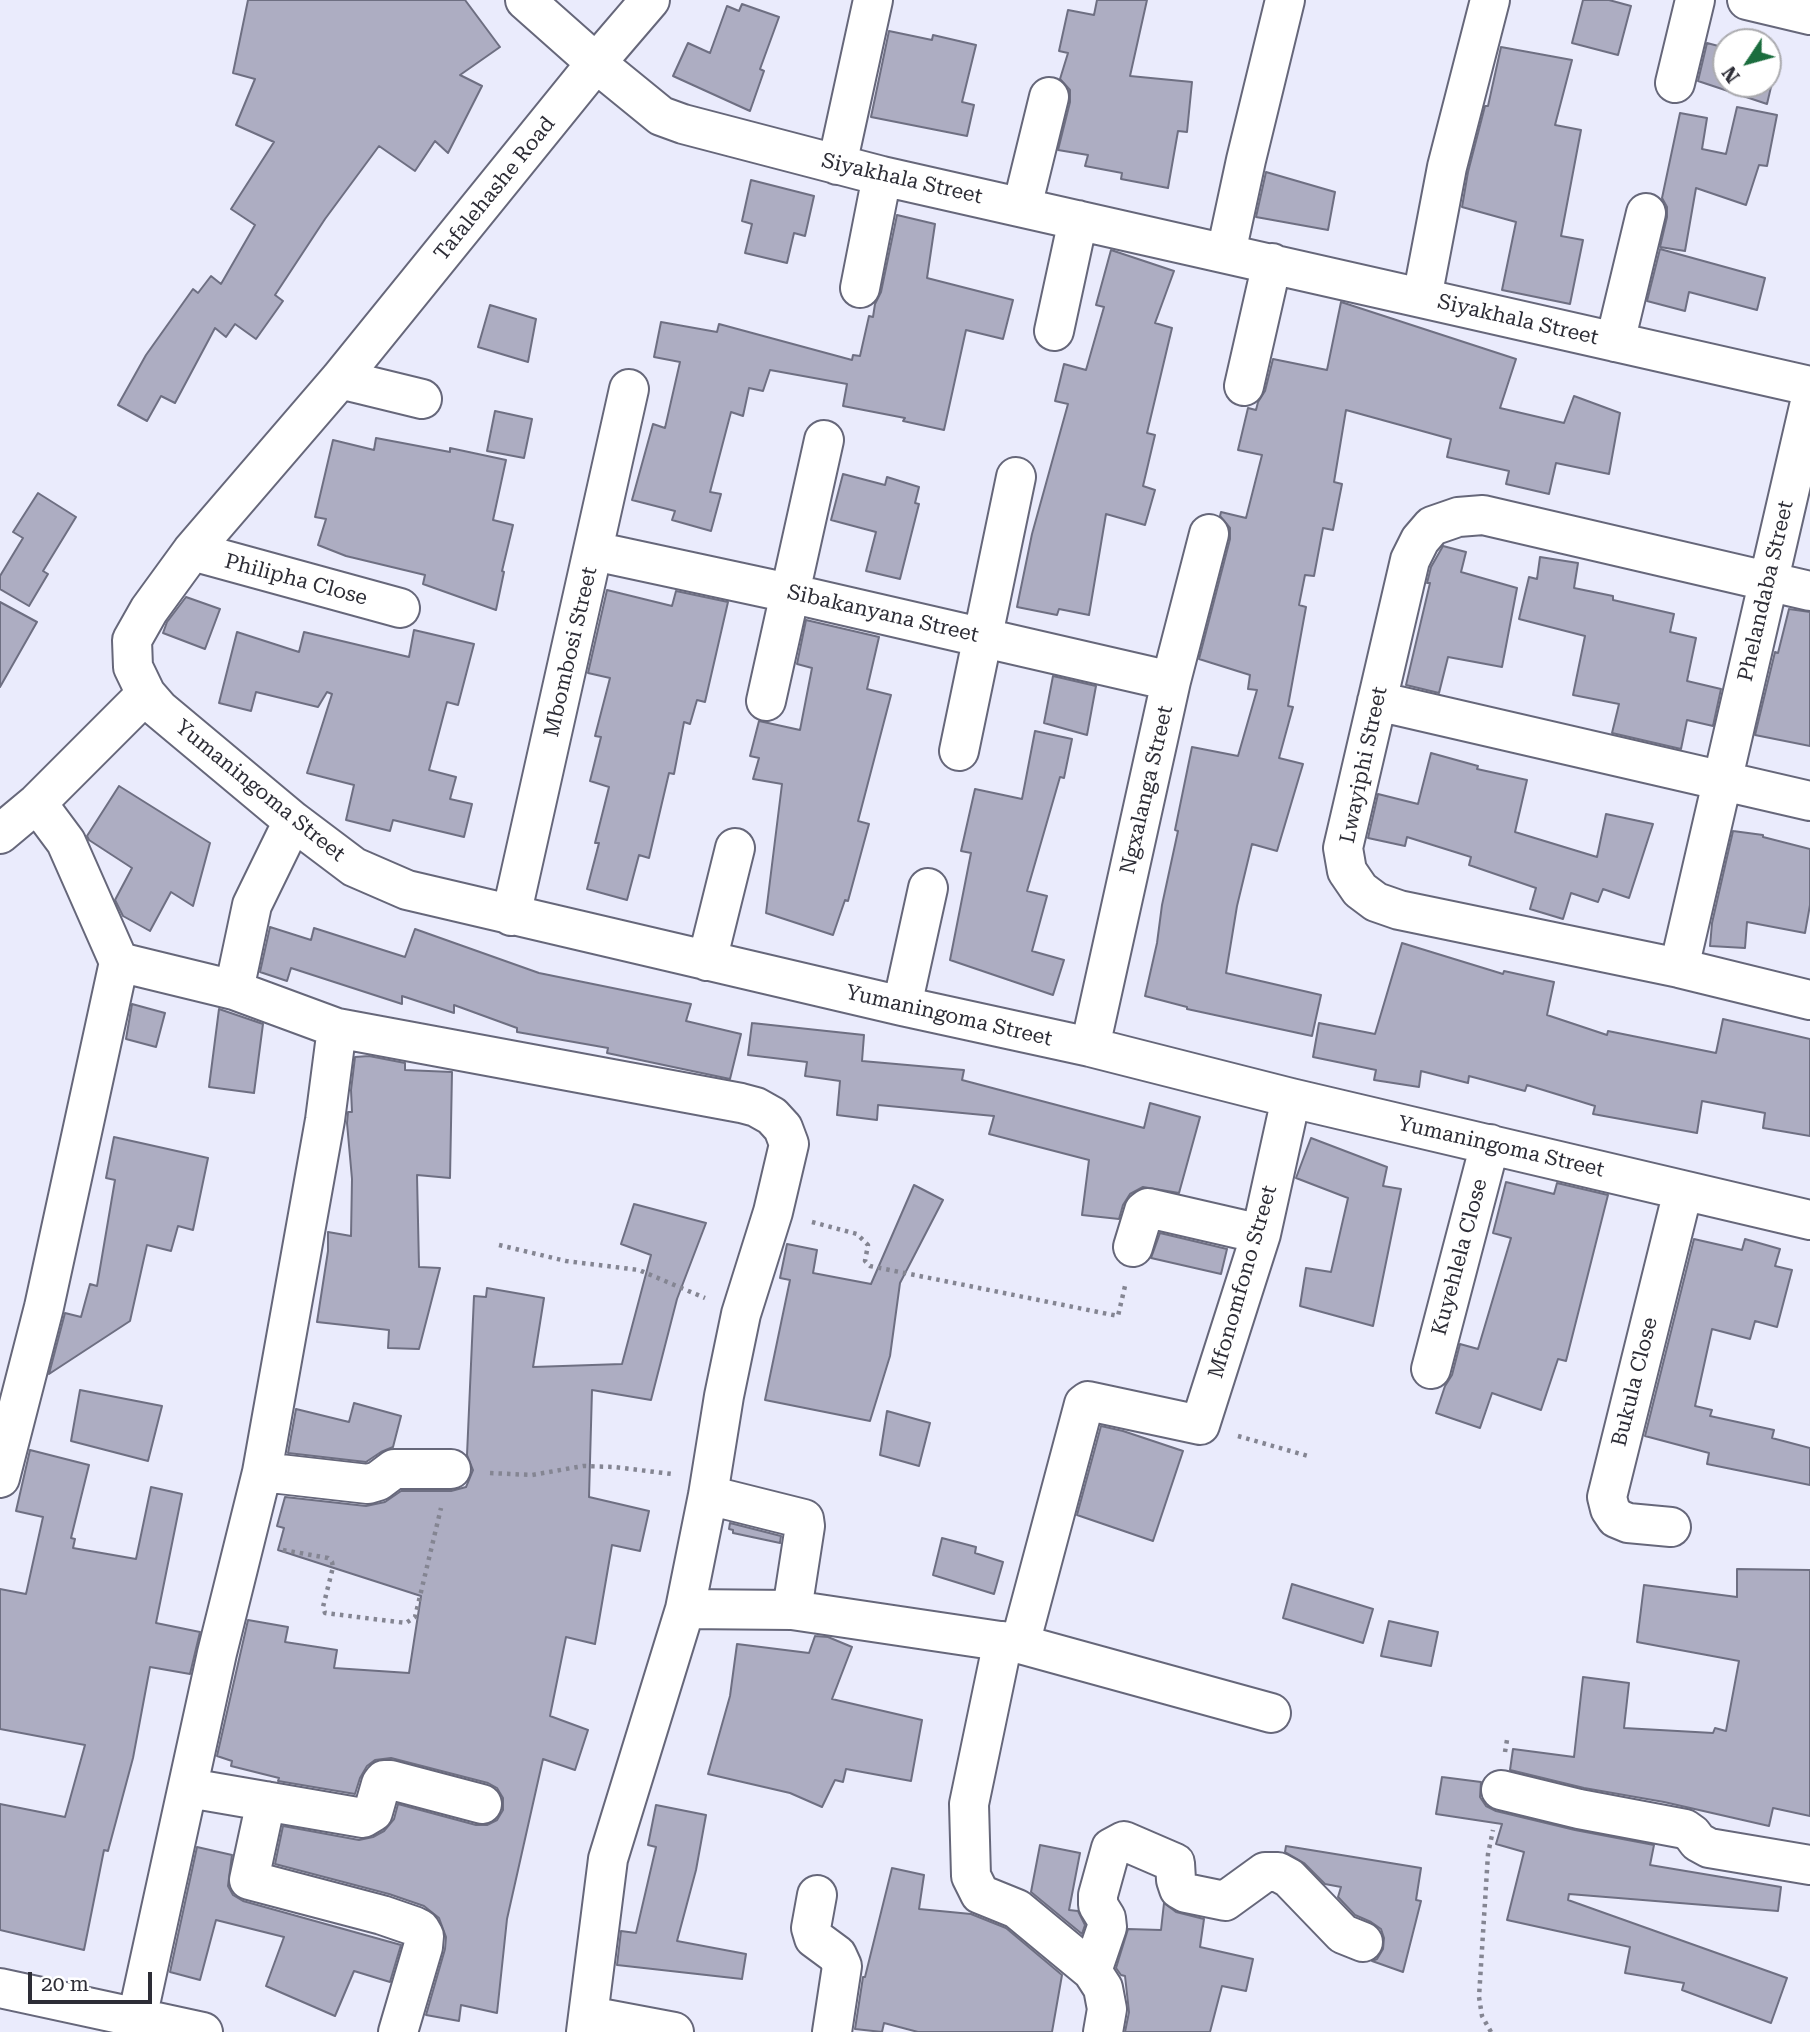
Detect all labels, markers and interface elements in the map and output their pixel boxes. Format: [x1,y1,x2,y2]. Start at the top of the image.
north arrow [1712,28,1782,98]
text: N [1718,62,1745,87]
street label: Tafalehashe Road [429,112,561,266]
street label: Siyakhala Street [819,148,985,210]
street label: Siyakhala Street [1435,289,1601,351]
street label: Phelandaba Street [1733,498,1799,684]
street label: Philipha Close [222,549,370,611]
street label: Mbombosi Street [539,564,603,740]
street label: Sibakanyana Street [785,580,981,648]
street label: Lwayiphi Street [1335,684,1393,846]
street label: Ngxalanga Street [1115,703,1179,877]
street label: Yumaningoma Street [170,715,350,867]
street label: Yumaningoma Street [843,980,1055,1052]
street label: Yumaningoma Street [1395,1111,1607,1183]
street label: Kuyehlela Close [1427,1176,1493,1338]
street label: Mfonomfono Street [1203,1183,1283,1381]
street label: Bukula Close [1607,1315,1663,1449]
scale bar [32,1958,156,2002]
text: 20 m [41,1972,89,1996]

